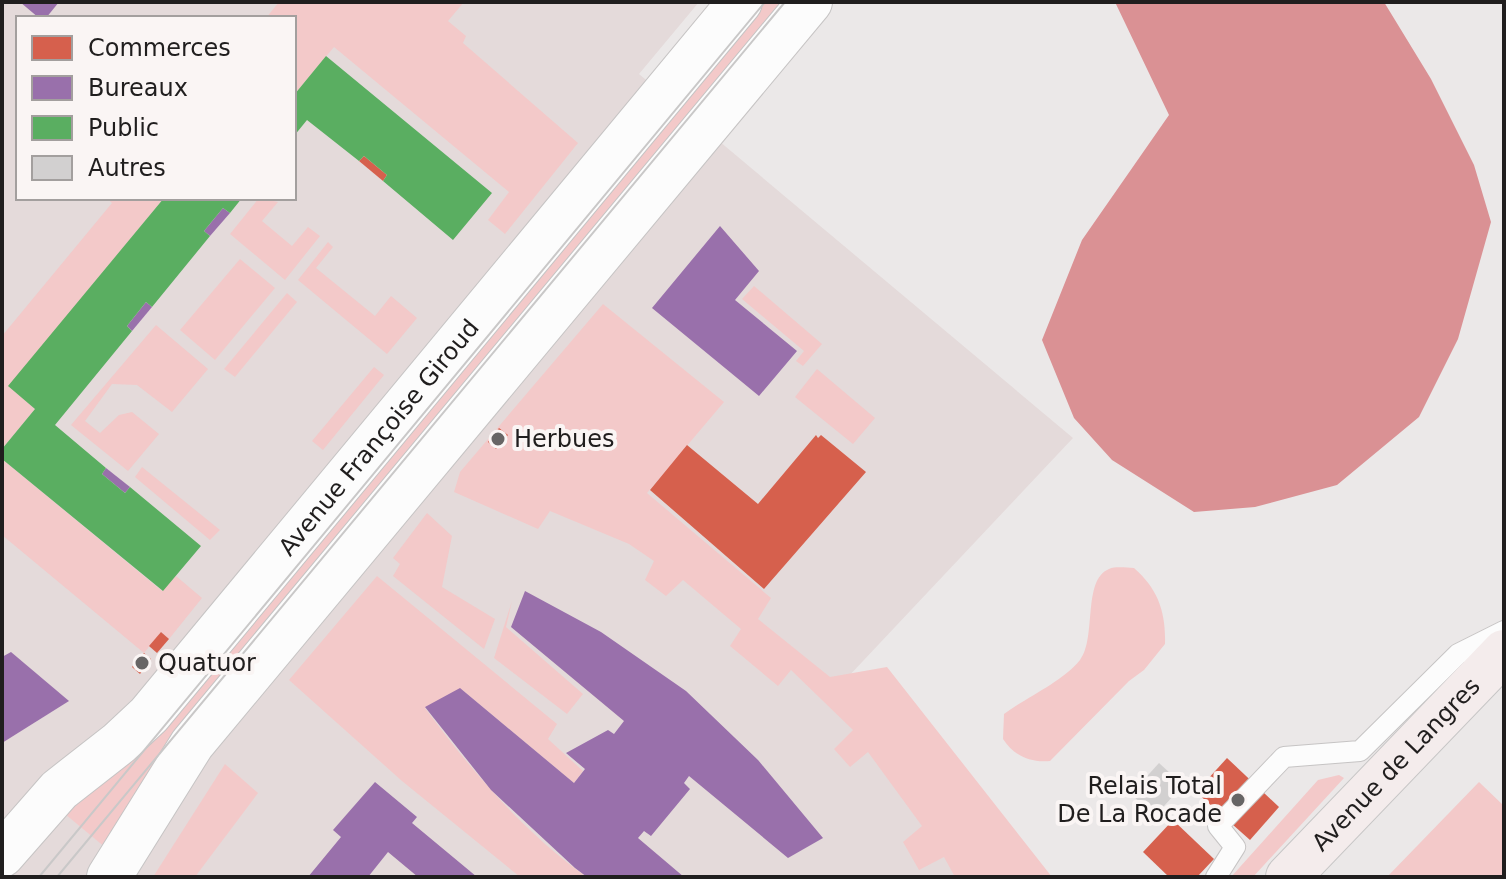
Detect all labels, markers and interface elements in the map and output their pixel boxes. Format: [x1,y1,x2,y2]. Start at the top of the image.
legend [16,16,296,200]
text: Commerces [88,34,231,62]
text: Bureaux [88,74,188,102]
text: Public [88,114,159,142]
text: Autres [88,154,166,182]
street label: Avenue Françoise Giroud [273,314,485,561]
place label: Herbues [514,425,614,453]
marker: Herbues [489,430,507,448]
place label: Quatuor [158,649,256,677]
marker: Quatuor [133,654,151,672]
street label: Avenue de Langres [1306,672,1486,857]
place label: Relais Total De La Rocade [1057,772,1222,828]
marker: Relais Total De La Rocade [1229,791,1247,809]

